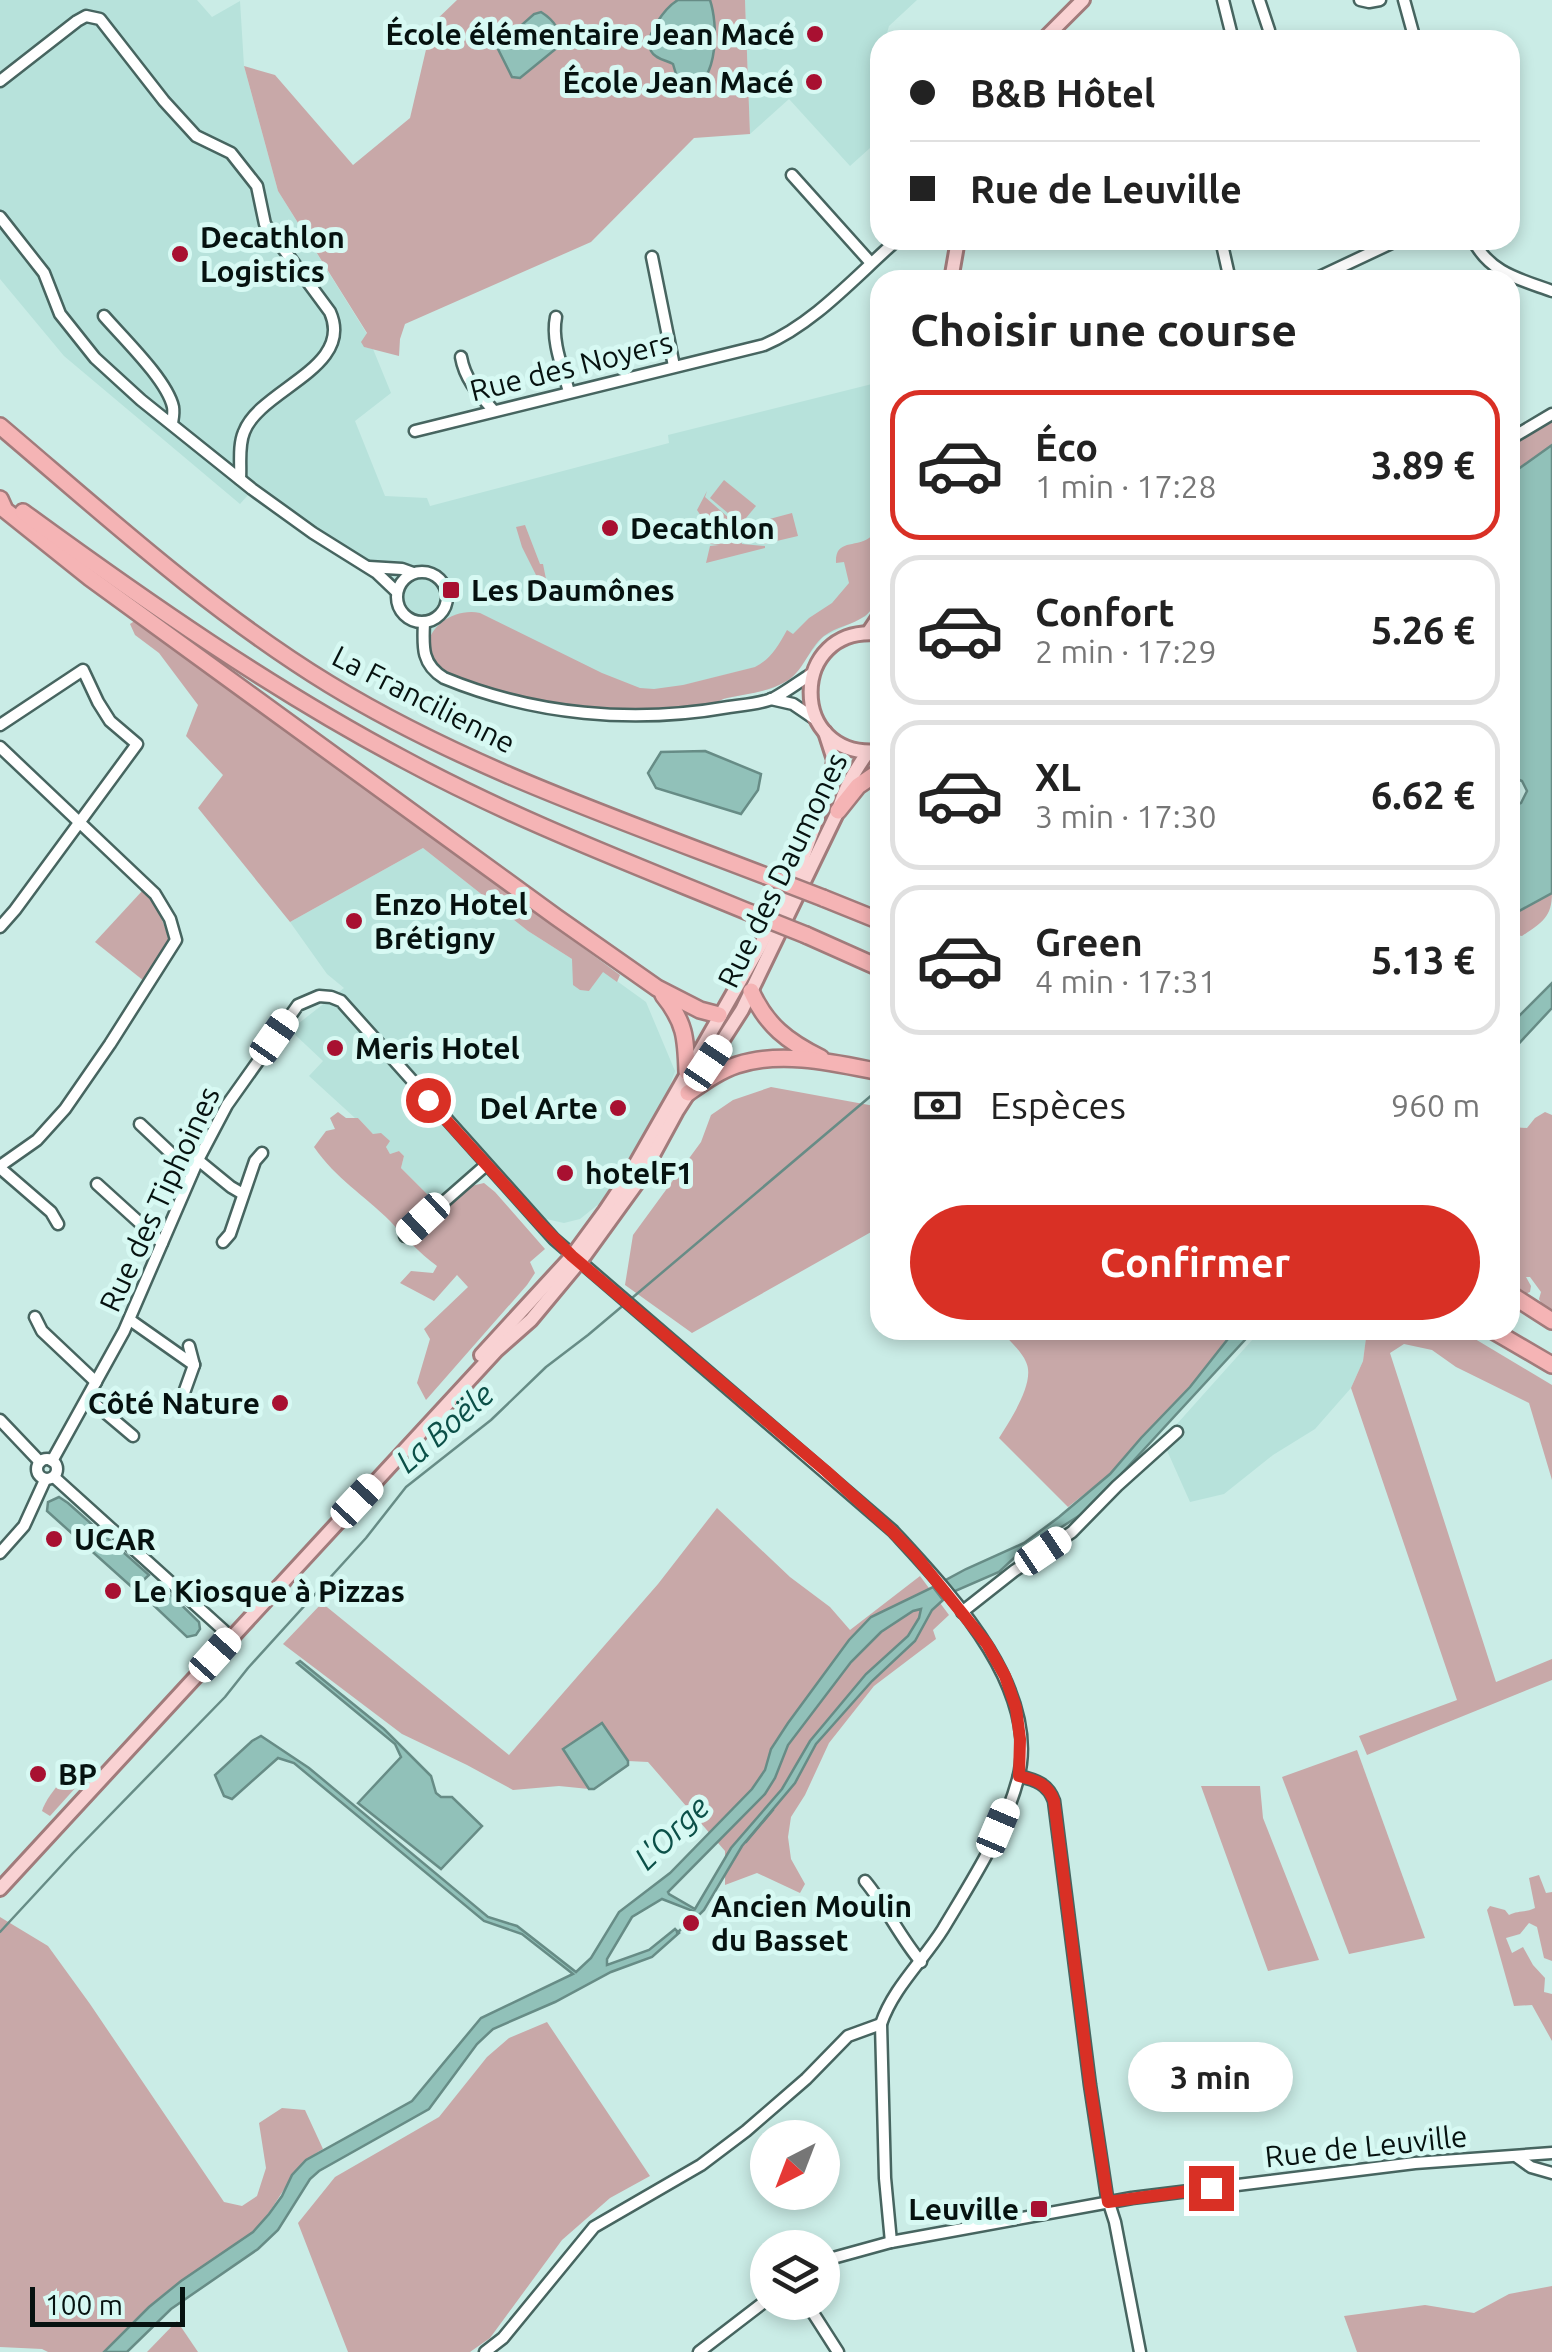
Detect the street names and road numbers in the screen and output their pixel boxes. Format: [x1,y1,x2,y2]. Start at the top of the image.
street label: Rue des Noyers [466,324,676,408]
street label: La Francilienne [327,638,521,760]
street label: Rue des Daumones [710,747,854,993]
street label: Rue des Tiphoines [92,1081,226,1317]
street label: Rue de Leuville [1263,2118,1469,2174]

